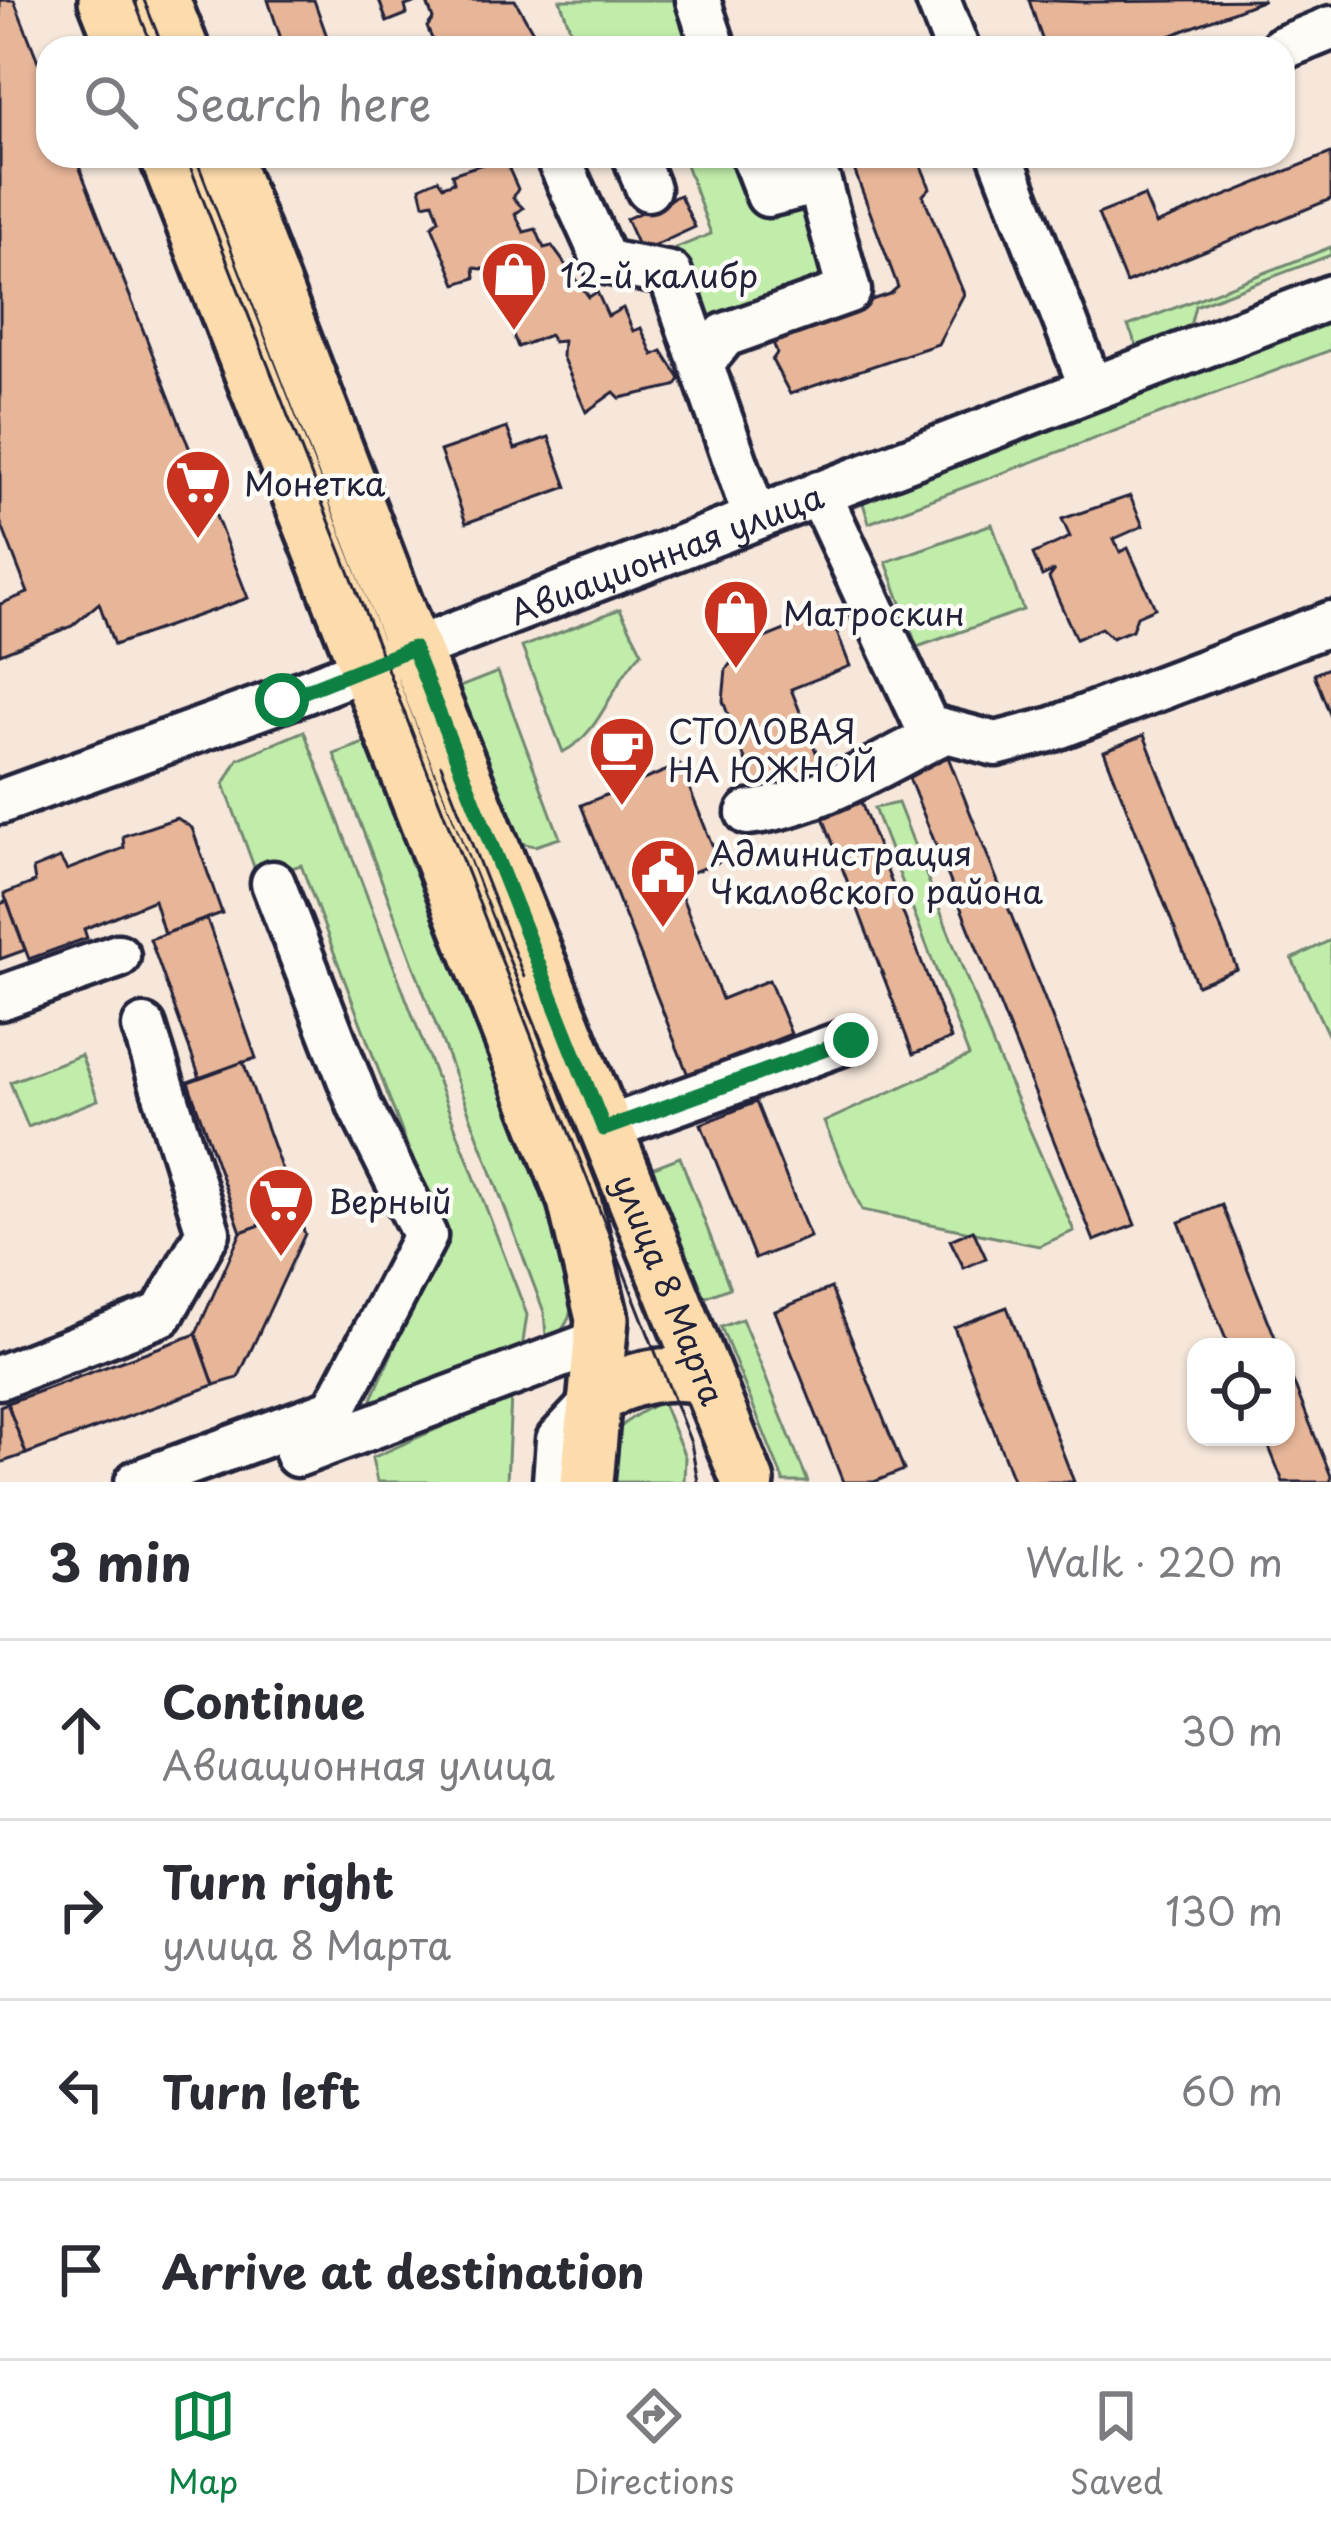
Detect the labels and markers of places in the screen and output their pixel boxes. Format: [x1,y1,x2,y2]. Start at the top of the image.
shop icon: 12-й калибр [479,239,549,333]
place label: 12-й калибр [560,249,758,299]
supermarket icon: Монетка [163,447,233,541]
place label: Монетка [244,457,386,507]
shop icon: Матроскин [701,577,771,671]
place label: Матроскин [783,587,965,637]
place label: СТОЛОВАЯ НА ЮЖНОЙ [668,705,878,793]
cafe icon: СТОЛОВАЯ НА ЮЖНОЙ [587,714,657,808]
place label: Администрация Чкаловского района [710,827,1043,915]
public building icon: Администрация Чкаловского района [628,836,698,930]
supermarket icon: Верный [246,1165,316,1259]
place label: Верный [328,1175,452,1225]

